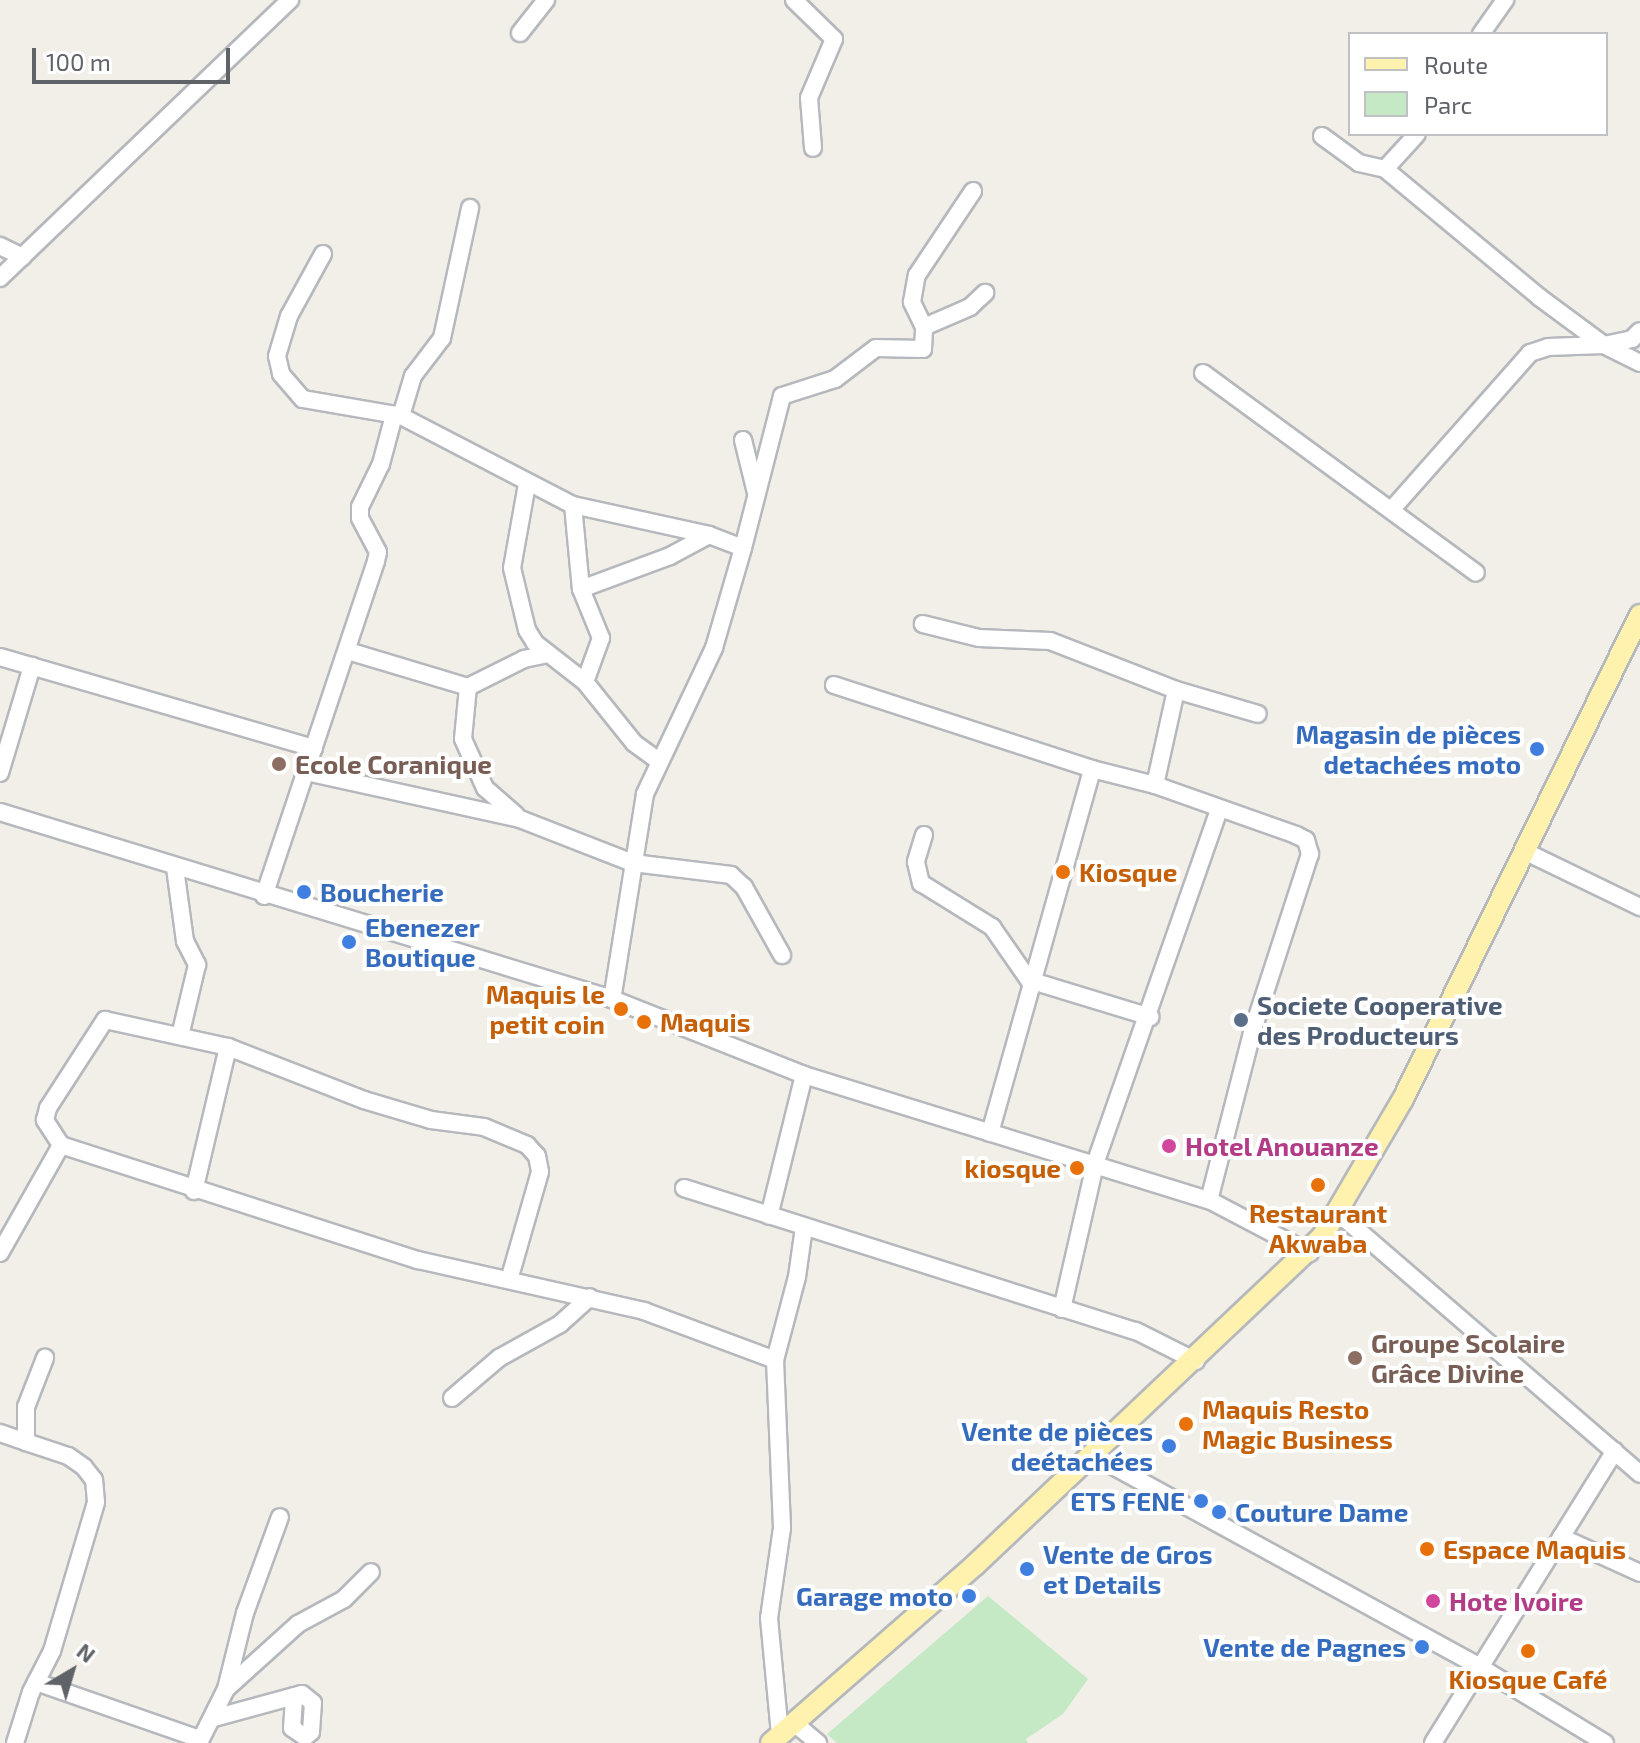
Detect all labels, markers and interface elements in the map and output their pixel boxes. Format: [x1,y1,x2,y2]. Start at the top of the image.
scale bar [36,32,234,82]
legend [1348,32,1608,136]
text: 100 m [46,47,111,76]
text: Route [1424,50,1488,79]
text: Parc [1424,90,1472,119]
place label: Magasin de pièces detachées moto [1296,718,1521,780]
marker: Magasin de pièces detachées moto [1528,740,1546,758]
place label: Ecole Coranique [295,748,492,780]
marker: Ecole Coranique [270,755,288,773]
place label: Kiosque [1079,856,1177,888]
marker: Kiosque [1054,863,1072,881]
place label: Boucherie [320,876,444,908]
marker: Boucherie [295,883,313,901]
place label: Ebenezer Boutique [365,911,480,972]
marker: Ebenezer Boutique [340,933,358,951]
place label: Maquis le petit coin [486,978,605,1040]
place label: Societe Cooperative des Producteurs [1257,989,1503,1050]
marker: Maquis le petit coin [612,1000,630,1018]
place label: Maquis [660,1006,750,1038]
marker: Societe Cooperative des Producteurs [1232,1011,1250,1029]
marker: Maquis [635,1013,653,1031]
place label: Hotel Anouanze [1185,1130,1380,1162]
marker: Hotel Anouanze [1160,1137,1178,1155]
place label: kiosque [965,1152,1061,1184]
marker: kiosque [1068,1159,1086,1177]
marker: Restaurant Akwaba [1309,1176,1327,1194]
place label: Restaurant Akwaba [1249,1197,1387,1258]
place label: Groupe Scolaire Grâce Divine [1371,1327,1565,1388]
marker: Groupe Scolaire Grâce Divine [1346,1349,1364,1367]
place label: Maquis Resto Magic Business [1202,1393,1393,1454]
place label: Vente de pièces deétachées [961,1415,1153,1476]
marker: Maquis Resto Magic Business [1177,1415,1195,1433]
marker: Vente de pièces deétachées [1160,1437,1178,1455]
place label: ETS FENE [1070,1485,1185,1517]
marker: ETS FENE [1192,1492,1210,1510]
place label: Couture Dame [1235,1496,1408,1528]
marker: Couture Dame [1210,1503,1228,1521]
place label: Espace Maquis [1443,1533,1626,1565]
place label: Vente de Gros et Details [1043,1538,1213,1600]
marker: Espace Maquis [1418,1540,1436,1558]
marker: Vente de Gros et Details [1018,1560,1036,1578]
place label: Garage moto [796,1580,953,1612]
place label: Hote Ivoire [1449,1585,1583,1617]
marker: Garage moto [960,1587,978,1605]
marker: Hote Ivoire [1424,1592,1442,1610]
north arrow [32,1631,112,1711]
place label: Vente de Pagnes [1203,1631,1406,1663]
text: N [73,1637,101,1667]
marker: Vente de Pagnes [1413,1638,1431,1656]
marker: Kiosque Café [1519,1642,1537,1660]
place label: Kiosque Café [1448,1663,1608,1695]

